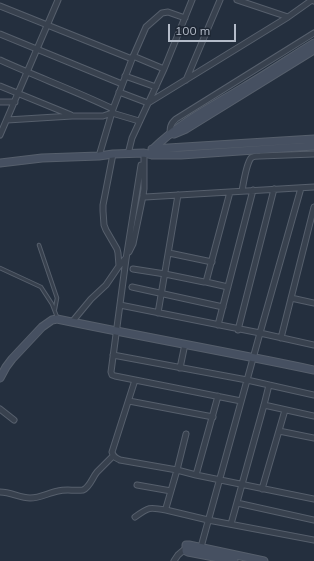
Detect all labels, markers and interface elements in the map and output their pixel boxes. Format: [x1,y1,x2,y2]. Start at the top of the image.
scale bar [170,16,238,42]
text: 100 m [175,23,210,38]

